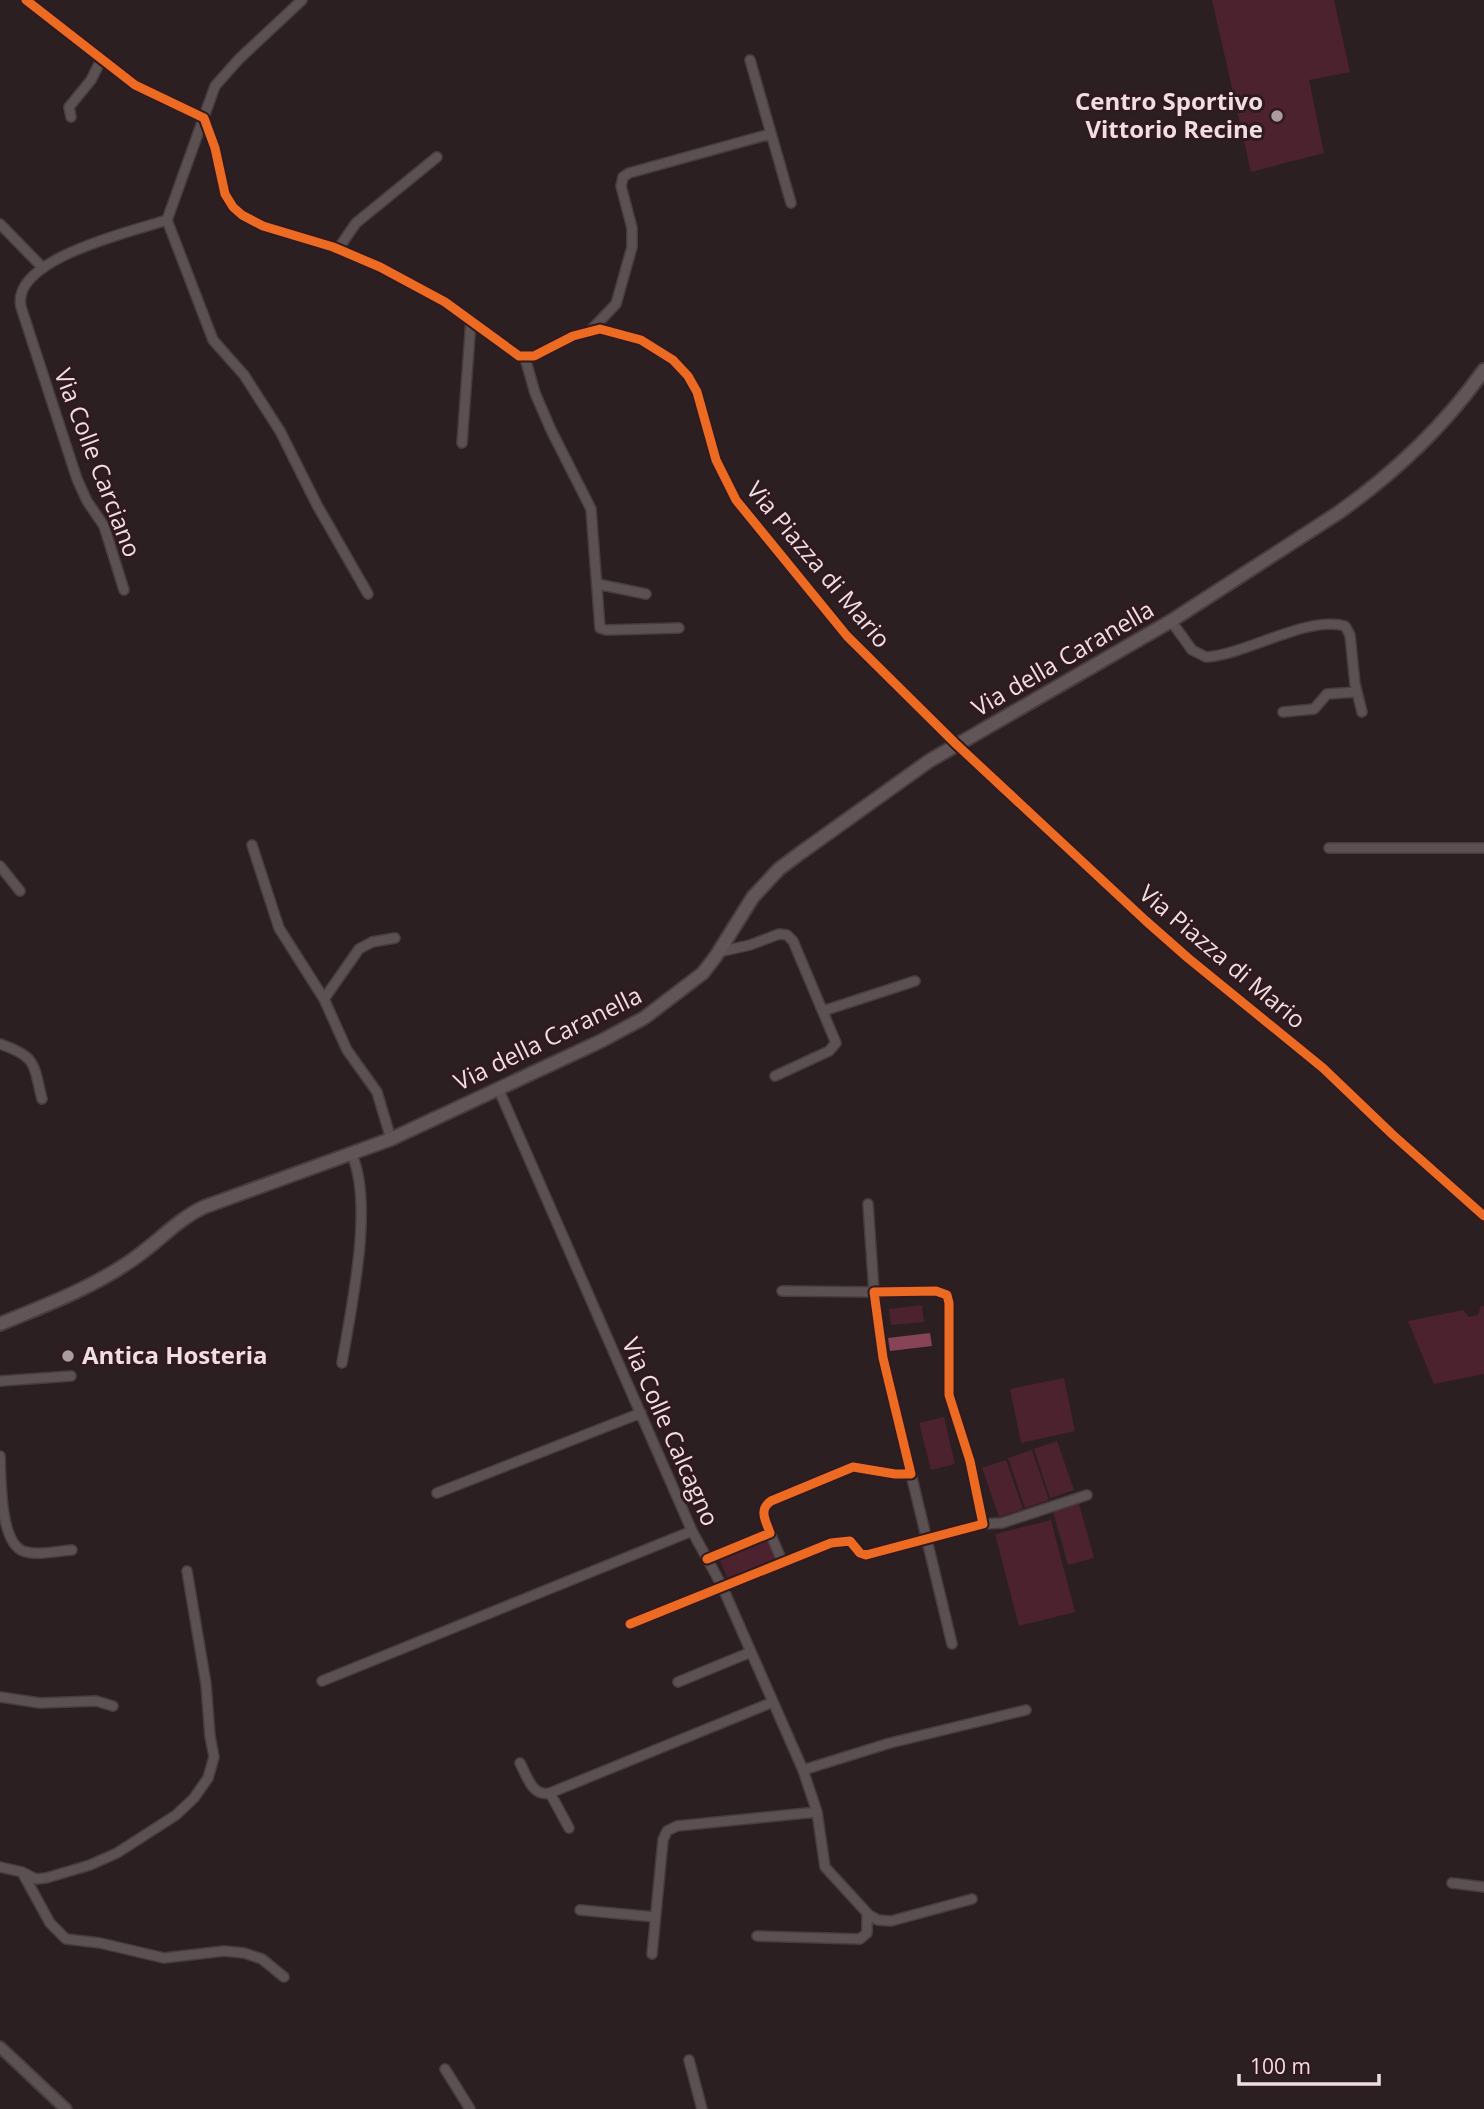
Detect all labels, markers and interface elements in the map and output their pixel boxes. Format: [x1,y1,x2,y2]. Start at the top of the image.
place label: Centro Sportivo Vittorio Recine [1075,84,1263,145]
marker: Centro Sportivo Vittorio Recine [1269,108,1285,124]
street label: Via Colle Carciano [47,363,150,562]
street label: Via Piazza di Mario [740,474,899,654]
street label: Via della Caranella [965,592,1159,723]
street label: Via Piazza di Mario [1133,876,1313,1035]
street label: Via della Caranella [448,978,647,1097]
street label: Via Colle Calcagno [615,1332,728,1531]
place label: Antica Hosteria [82,1338,268,1371]
marker: Antica Hosteria [60,1348,76,1364]
scale bar [1239,2042,1379,2086]
text: 100 m [1250,2052,1311,2080]

